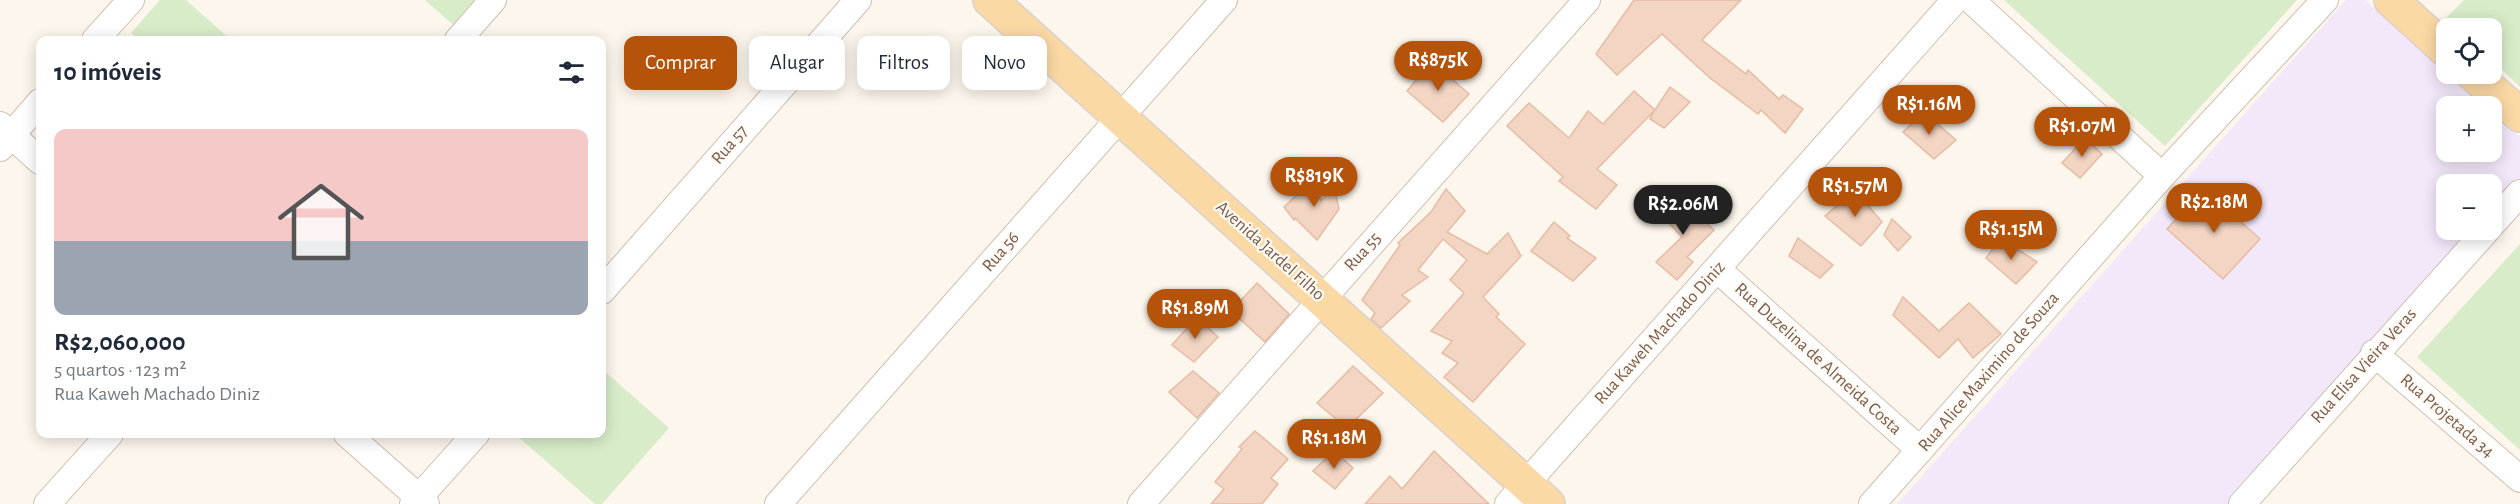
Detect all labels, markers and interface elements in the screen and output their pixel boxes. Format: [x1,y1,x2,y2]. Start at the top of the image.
map controls [2436,18,2502,240]
button: locate [2436,18,2502,84]
chip: Comprar [624,36,737,90]
chip: Alugar [749,36,845,90]
chip: Filtros [857,36,950,90]
chip: Novo [962,36,1047,90]
pin: R$875K [1389,41,1487,92]
text: R$875K [1408,50,1468,70]
icon: filters [555,56,588,89]
text: 10 imóveis [54,59,161,85]
pin: R$1.16M [1874,85,1984,136]
text: R$1.16M [1896,94,1962,114]
button: + [2436,96,2502,162]
pin: R$1.07M [2027,107,2137,158]
text: R$1.07M [2048,116,2116,136]
street label: Rua 57 [708,122,752,168]
pin: R$819K [1265,157,1363,208]
text: R$819K [1284,166,1344,186]
pin: R$1.57M [1800,167,1910,218]
icon: home [267,168,375,276]
button: − [2436,174,2502,240]
text: R$1.57M [1822,176,1888,196]
pin: R$2.18M [2159,183,2269,234]
pin: R$2.06M [1628,185,1738,236]
text: R$2.18M [2180,192,2248,212]
text: R$2.06M [1648,194,1718,214]
street label: Avenida Jardel Filho [1212,198,1328,304]
pin: R$1.15M [1956,210,2066,261]
text: R$1.15M [1979,219,2043,239]
street label: Rua 56 [979,229,1023,275]
street label: Rua 55 [1341,229,1385,275]
street label: Rua Kaweh Machado Diniz [1591,258,1729,408]
street label: Rua Duzelina de Almeida Costa [1731,280,1905,438]
pin: R$1.89M [1140,289,1250,340]
street label: Rua Alice Maximino de Souza [1915,289,2063,455]
text: R$1.89M [1161,298,1229,318]
street label: Rua Elisa Vieira Veras [2308,305,2420,427]
text: R$2,060,000 [54,329,185,355]
text: 5 quartos · 123 m² [54,360,187,380]
street label: Rua Projetada 34 [2397,371,2498,462]
text: Rua Kaweh Machado Diniz [54,384,260,404]
pin: R$1.18M [1279,419,1389,470]
text: R$1.18M [1301,428,1367,448]

